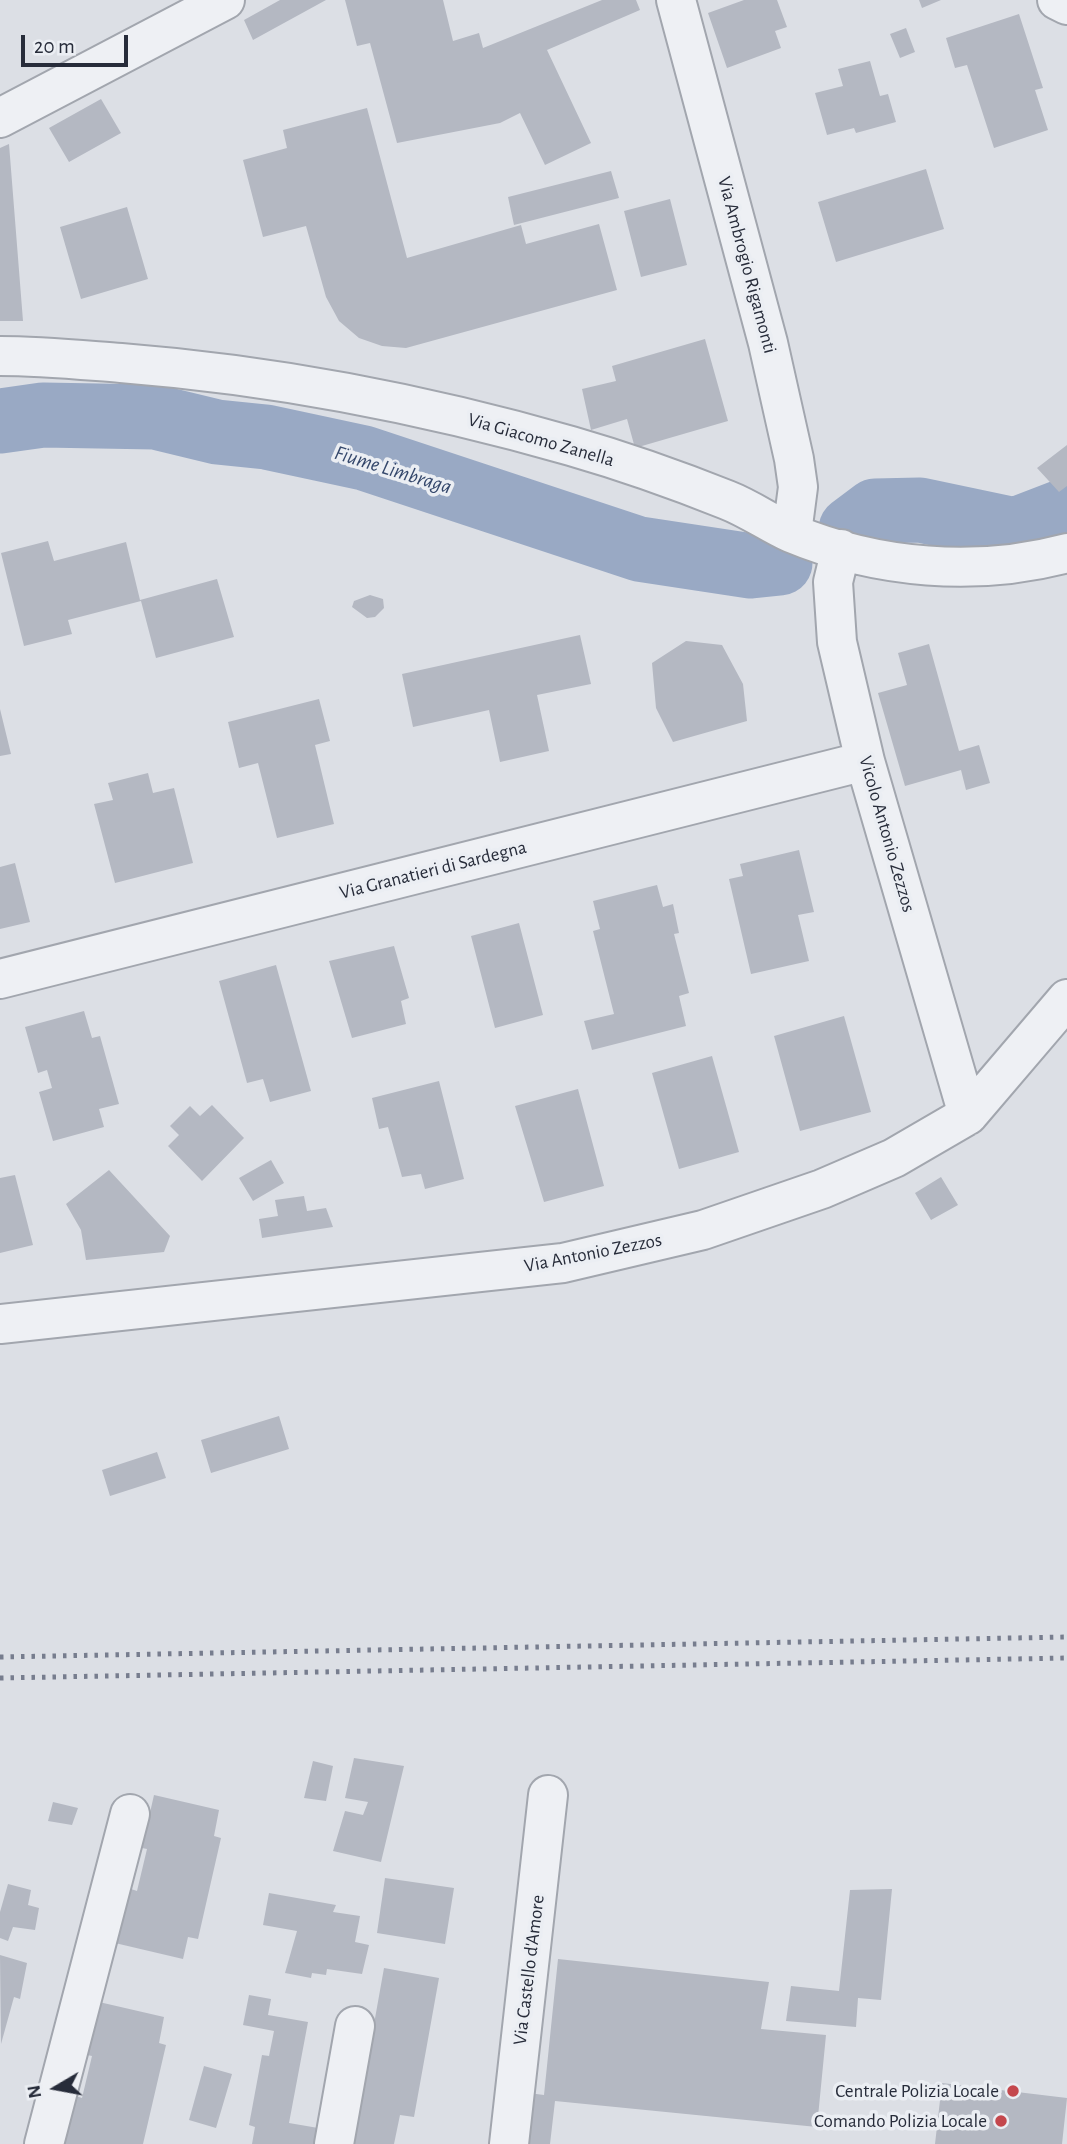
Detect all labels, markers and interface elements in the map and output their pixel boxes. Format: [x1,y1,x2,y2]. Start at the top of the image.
scale bar [24,21,131,65]
text: 20 m [34,36,75,57]
street label: Via Ambrogio Rigamonti [712,174,782,356]
street label: Via Giacomo Zanella [465,408,617,472]
water label: Fiume Limbraga [331,440,455,500]
street label: Vicolo Antonio Zezzos [854,753,920,915]
street label: Via Granatieri di Sardegna [337,836,529,904]
street label: Via Antonio Zezzos [522,1228,664,1278]
street label: Via Castello d'Amore [508,1894,550,2046]
north arrow [21,2053,91,2123]
place label: Centrale Polizia Locale [835,2080,999,2102]
marker: Centrale Polizia Locale [1005,2083,1021,2099]
text: N [24,2084,45,2100]
place label: Comando Polizia Locale [814,2110,987,2132]
marker: Comando Polizia Locale [993,2113,1009,2129]

